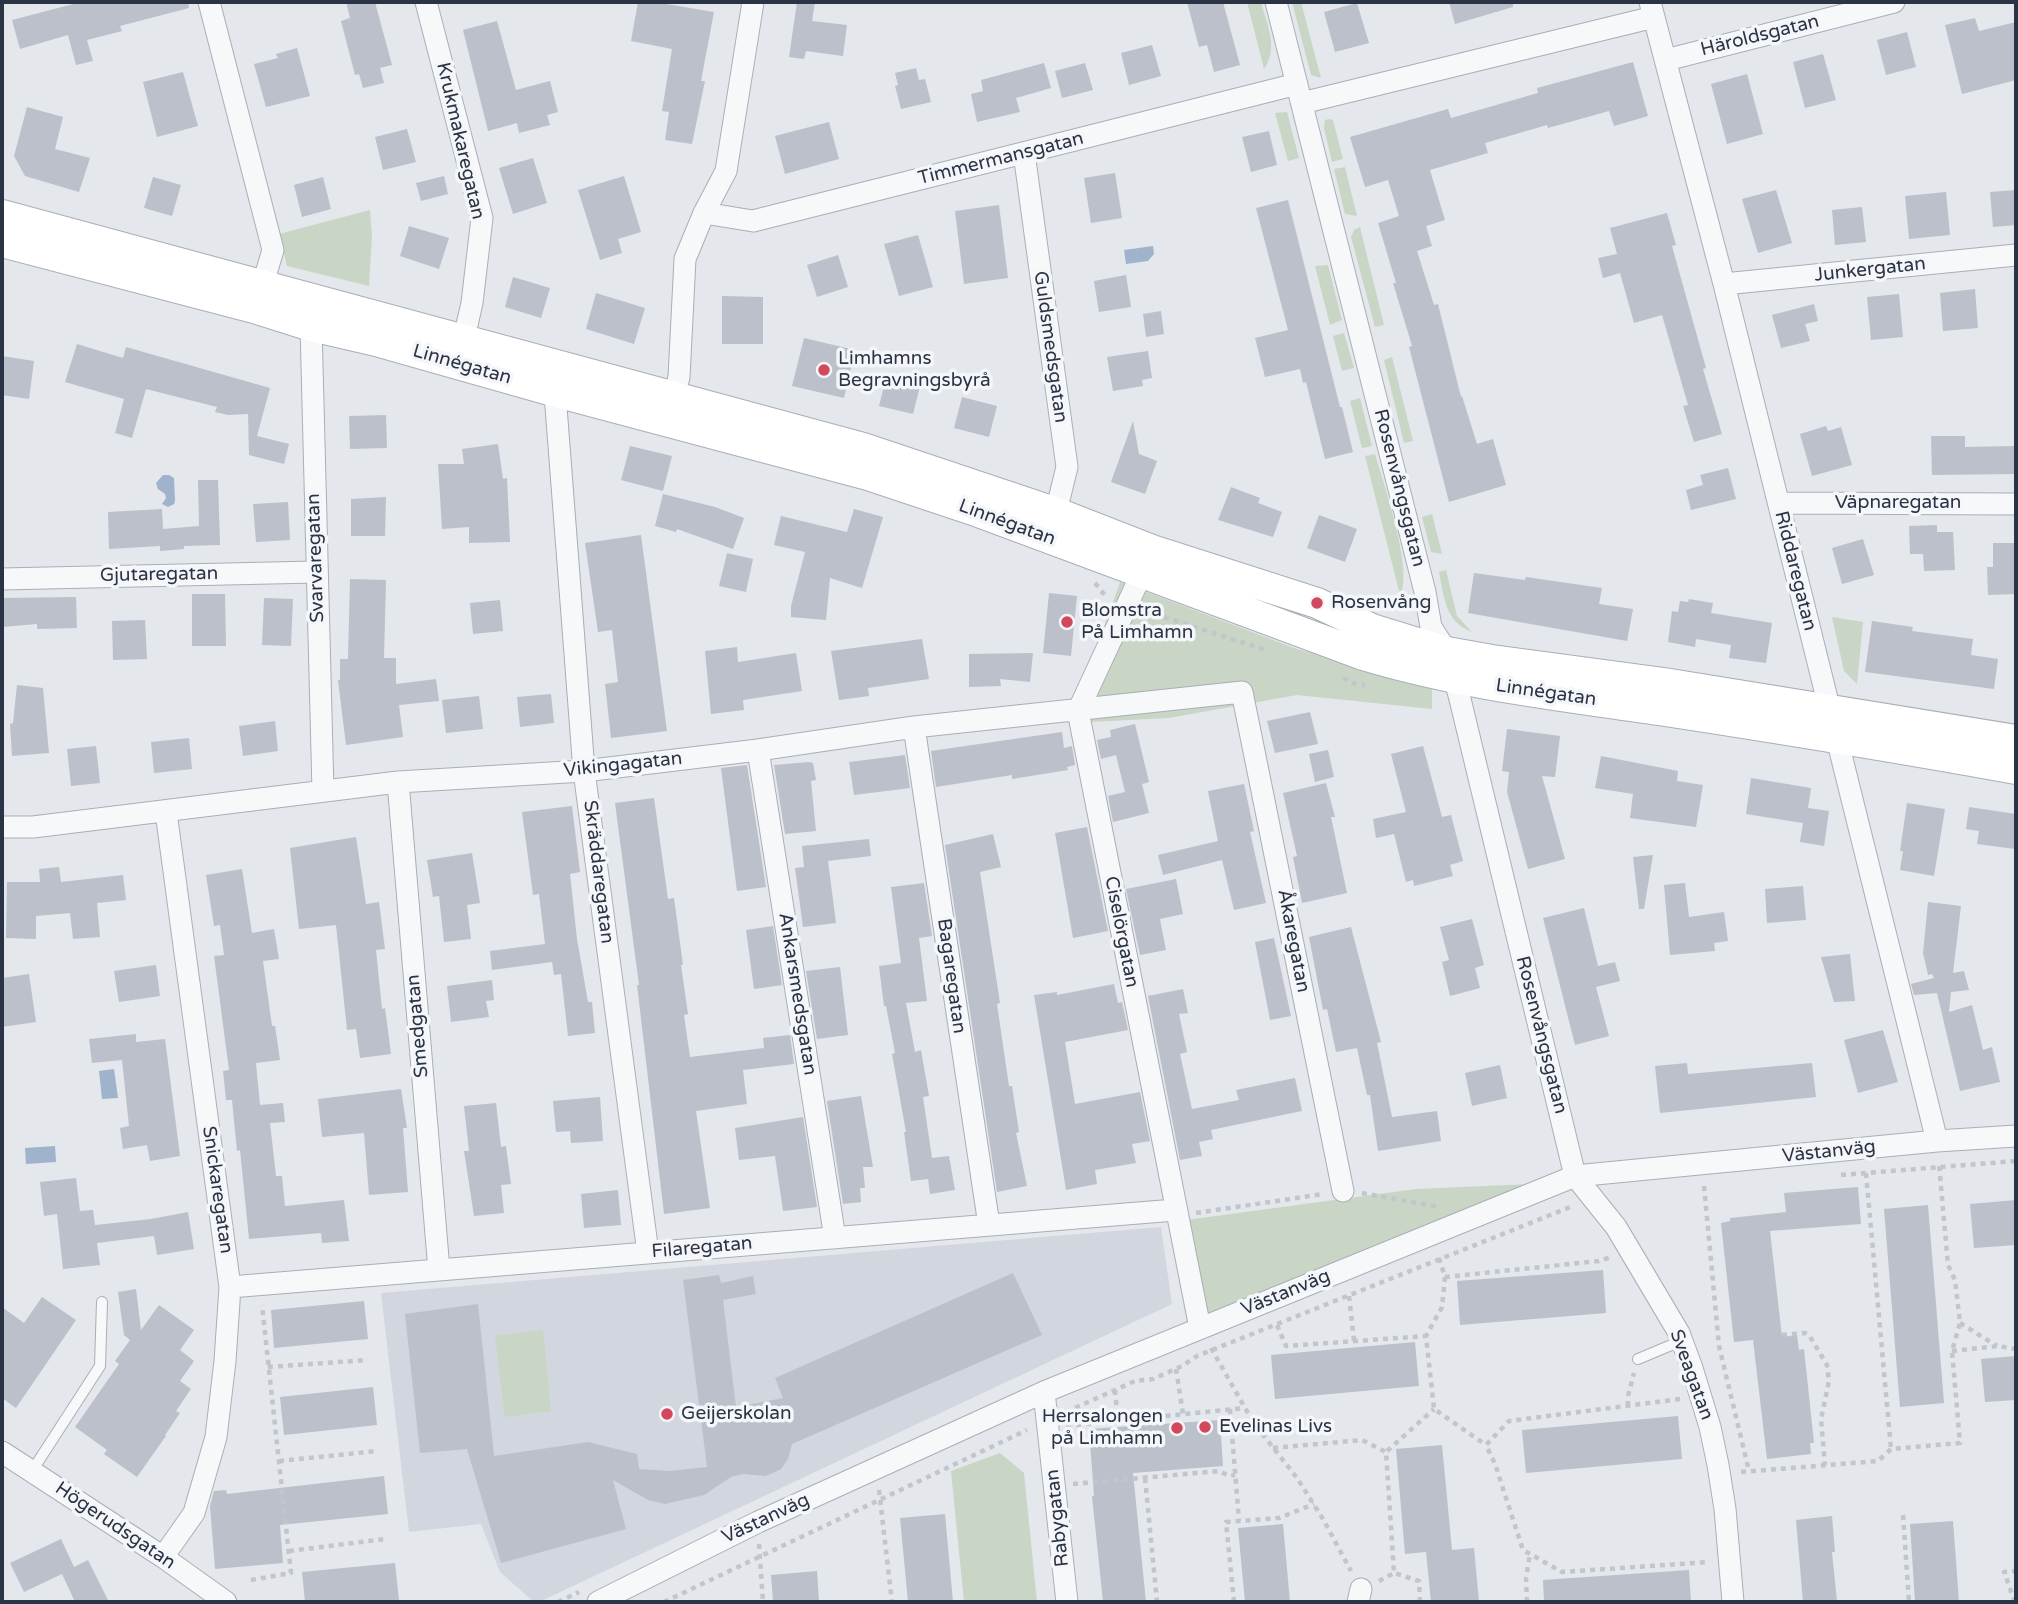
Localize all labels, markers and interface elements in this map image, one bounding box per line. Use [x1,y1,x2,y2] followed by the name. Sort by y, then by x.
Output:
[1698,10,1822,62] street label: Häroldsgatan
[431,60,489,222] street label: Krukmakaregatan
[916,127,1086,191] street label: Timmermansgatan
[1813,253,1927,287] street label: Junkergatan
[1028,270,1072,424] street label: Guldsmedsgatan
[410,340,514,390] street label: Linnégatan
[838,348,991,392] place label: Limhamns Begravningsbyrå
[816,362,832,378] marker: Limhamns Begravningsbyrå
[1368,407,1430,569] street label: Rosenvångsgatan
[1835,492,1961,514] street label: Väpnaregatan
[302,493,330,623] street label: Svarvaregatan
[955,495,1059,551] street label: Linnégatan
[1769,509,1821,633] street label: Riddaregatan
[100,563,218,587] street label: Gjutaregatan
[1331,592,1432,614] place label: Rosenvång
[1309,595,1325,611] marker: Rosenvång
[1081,600,1193,644] place label: Blomstra På Limhamn
[1059,614,1075,630] marker: Blomstra På Limhamn
[1494,675,1598,711] street label: Linnégatan
[563,747,683,783] street label: Vikingagatan
[578,799,618,945] street label: Skräddaregatan
[1099,874,1143,990] street label: Ciselörgatan
[1272,887,1314,995] street label: Åkaregatan
[773,911,821,1077] street label: Ankarsmedsgatan
[932,917,970,1035] street label: Bagaregatan
[1510,954,1572,1116] street label: Rosenvångsgatan
[402,973,434,1079] street label: Smedgatan
[197,1125,237,1255] street label: Snickaregatan
[1781,1136,1877,1168] street label: Västanväg
[651,1232,753,1264] street label: Filaregatan
[1238,1265,1334,1321] street label: Västanväg
[1664,1327,1718,1423] street label: Sveagatan
[681,1403,792,1425] place label: Geijerskolan
[659,1406,675,1422] marker: Geijerskolan
[1042,1406,1163,1450] place label: Herrsalongen på Limhamn
[1219,1416,1332,1438] place label: Evelinas Livs
[1197,1419,1213,1435] marker: Evelinas Livs
[1169,1420,1185,1436] marker: Herrsalongen på Limhamn
[1042,1468,1074,1568] street label: Rabygatan
[50,1477,180,1575] street label: Högerudsgatan
[719,1489,813,1549] street label: Västanväg

